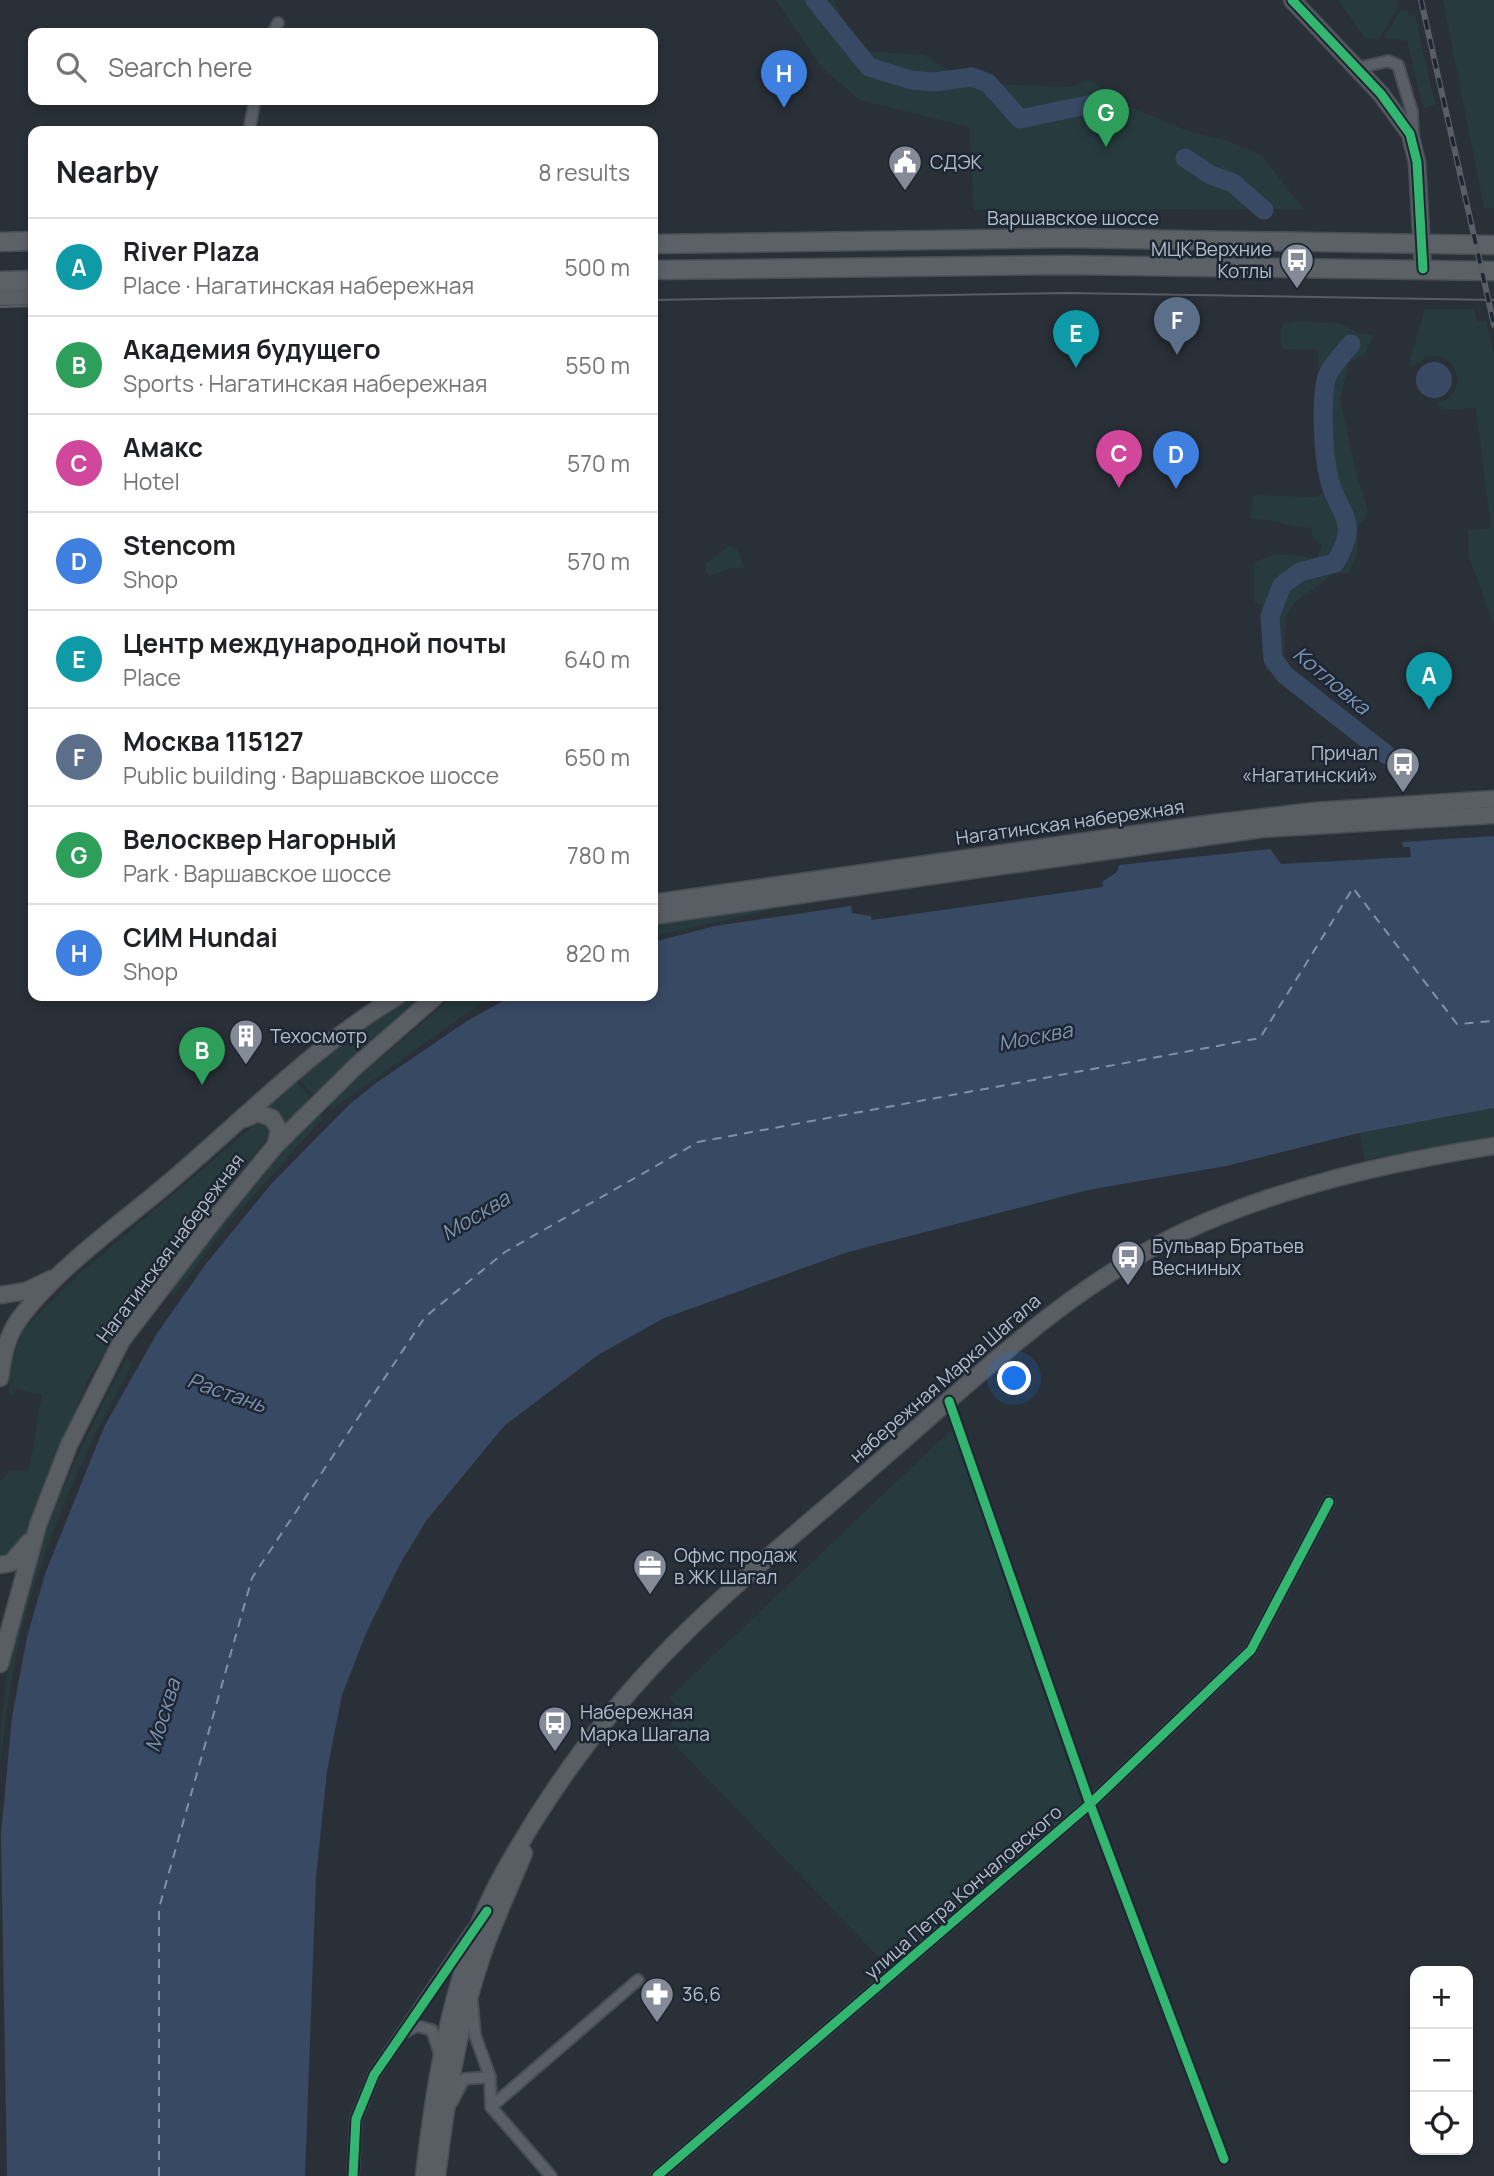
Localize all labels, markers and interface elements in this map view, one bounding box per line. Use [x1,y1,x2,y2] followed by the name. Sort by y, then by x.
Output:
[28,28,658,105] search box
[52,48,90,86] icon: search
[108,49,253,85] text: Search here
[761,50,807,108] pin: H
[1083,89,1129,147] pin: G
[886,143,924,192] public building icon: СДЭК
[930,149,983,175] place label: СДЭК
[56,151,159,192] text: Nearby
[538,156,630,188] text: 8 results
[987,205,1159,231] street label: Варшавское шоссе
[123,233,259,269] text: River Plaza
[1151,236,1272,284] place label: МЦК Верхние Котлы
[1278,241,1316,290] bus stop icon: МЦК Верхние Котлы
[71,251,87,283] text: A
[565,251,630,283] text: 500 m
[123,269,474,301] text: Place · Нагатинская набережная
[1154,297,1200,355] pin: F
[1053,310,1099,368] pin: E
[123,331,380,367] text: Академия будущего
[72,349,86,381] text: B
[565,349,630,381] text: 550 m
[123,367,487,399] text: Sports · Нагатинская набережная
[123,429,203,465] text: Амакс
[1096,430,1142,488] pin: C
[1153,431,1199,489] pin: D
[71,447,88,479] text: C
[567,447,630,479] text: 570 m
[123,465,180,497] text: Hotel
[123,527,236,563] text: Stencom
[71,545,87,577] text: D
[567,545,630,577] text: 570 m
[123,563,178,595] text: Shop
[123,625,507,661] text: Центр международной почты
[1288,640,1377,721] water label: Котловка
[72,643,86,675] text: E
[564,643,630,675] text: 640 m
[1406,652,1452,710] pin: A
[123,661,181,693] text: Place
[123,723,304,759] text: Москва 115127
[1242,740,1378,788] place label: Причал «Нагатинский»
[73,741,85,773] text: F
[564,741,630,773] text: 650 m
[1384,745,1422,794] bus stop icon: Причал «Нагатинский»
[123,759,499,791] text: Public building · Варшавское шоссе
[954,793,1186,851] street label: Нагатинская набережная
[123,821,396,857] text: Велосквер Нагорный
[71,839,87,871] text: G
[567,839,630,871] text: 780 m
[123,857,391,889] text: Park · Варшавское шоссе
[123,919,278,955] text: СИМ Hundai
[71,937,87,969] text: H
[565,937,630,969] text: 820 m
[123,955,178,987] text: Shop
[996,1015,1076,1057] water label: Москва
[227,1017,265,1066] building icon: Техосмотр
[270,1023,367,1049] place label: Техосмотр
[179,1027,225,1085] pin: B
[90,1148,250,1348] street label: Нагатинская набережная
[436,1183,516,1246] water label: Москва
[1152,1233,1304,1281] place label: Бульвар Братьев Весниных
[1109,1238,1147,1287] bus stop icon: Бульвар Братьев Весниных
[844,1288,1046,1468] street label: набережная Марка Шагала
[997,1361,1031,1395] your location
[184,1366,271,1419] water label: Растань
[674,1542,798,1590] place label: Офмс продаж в ЖК Шагал
[631,1547,669,1596] office icon: Офмс продаж в ЖК Шагал
[138,1674,187,1755] water label: Москва
[580,1699,710,1747] place label: Набережная Марка Шагала
[536,1704,574,1753] bus stop icon: Набережная Марка Шагала
[859,1799,1067,1985] street label: улица Петра Кончаловского
[1410,1966,1473,2155] map controls
[1410,1966,1473,2029] button: +
[638,1975,676,2024] pharmacy icon: 36,6
[682,1981,721,2007] place label: 36,6
[1410,2029,1473,2092] button: −
[1410,2092,1473,2155] button: locate

